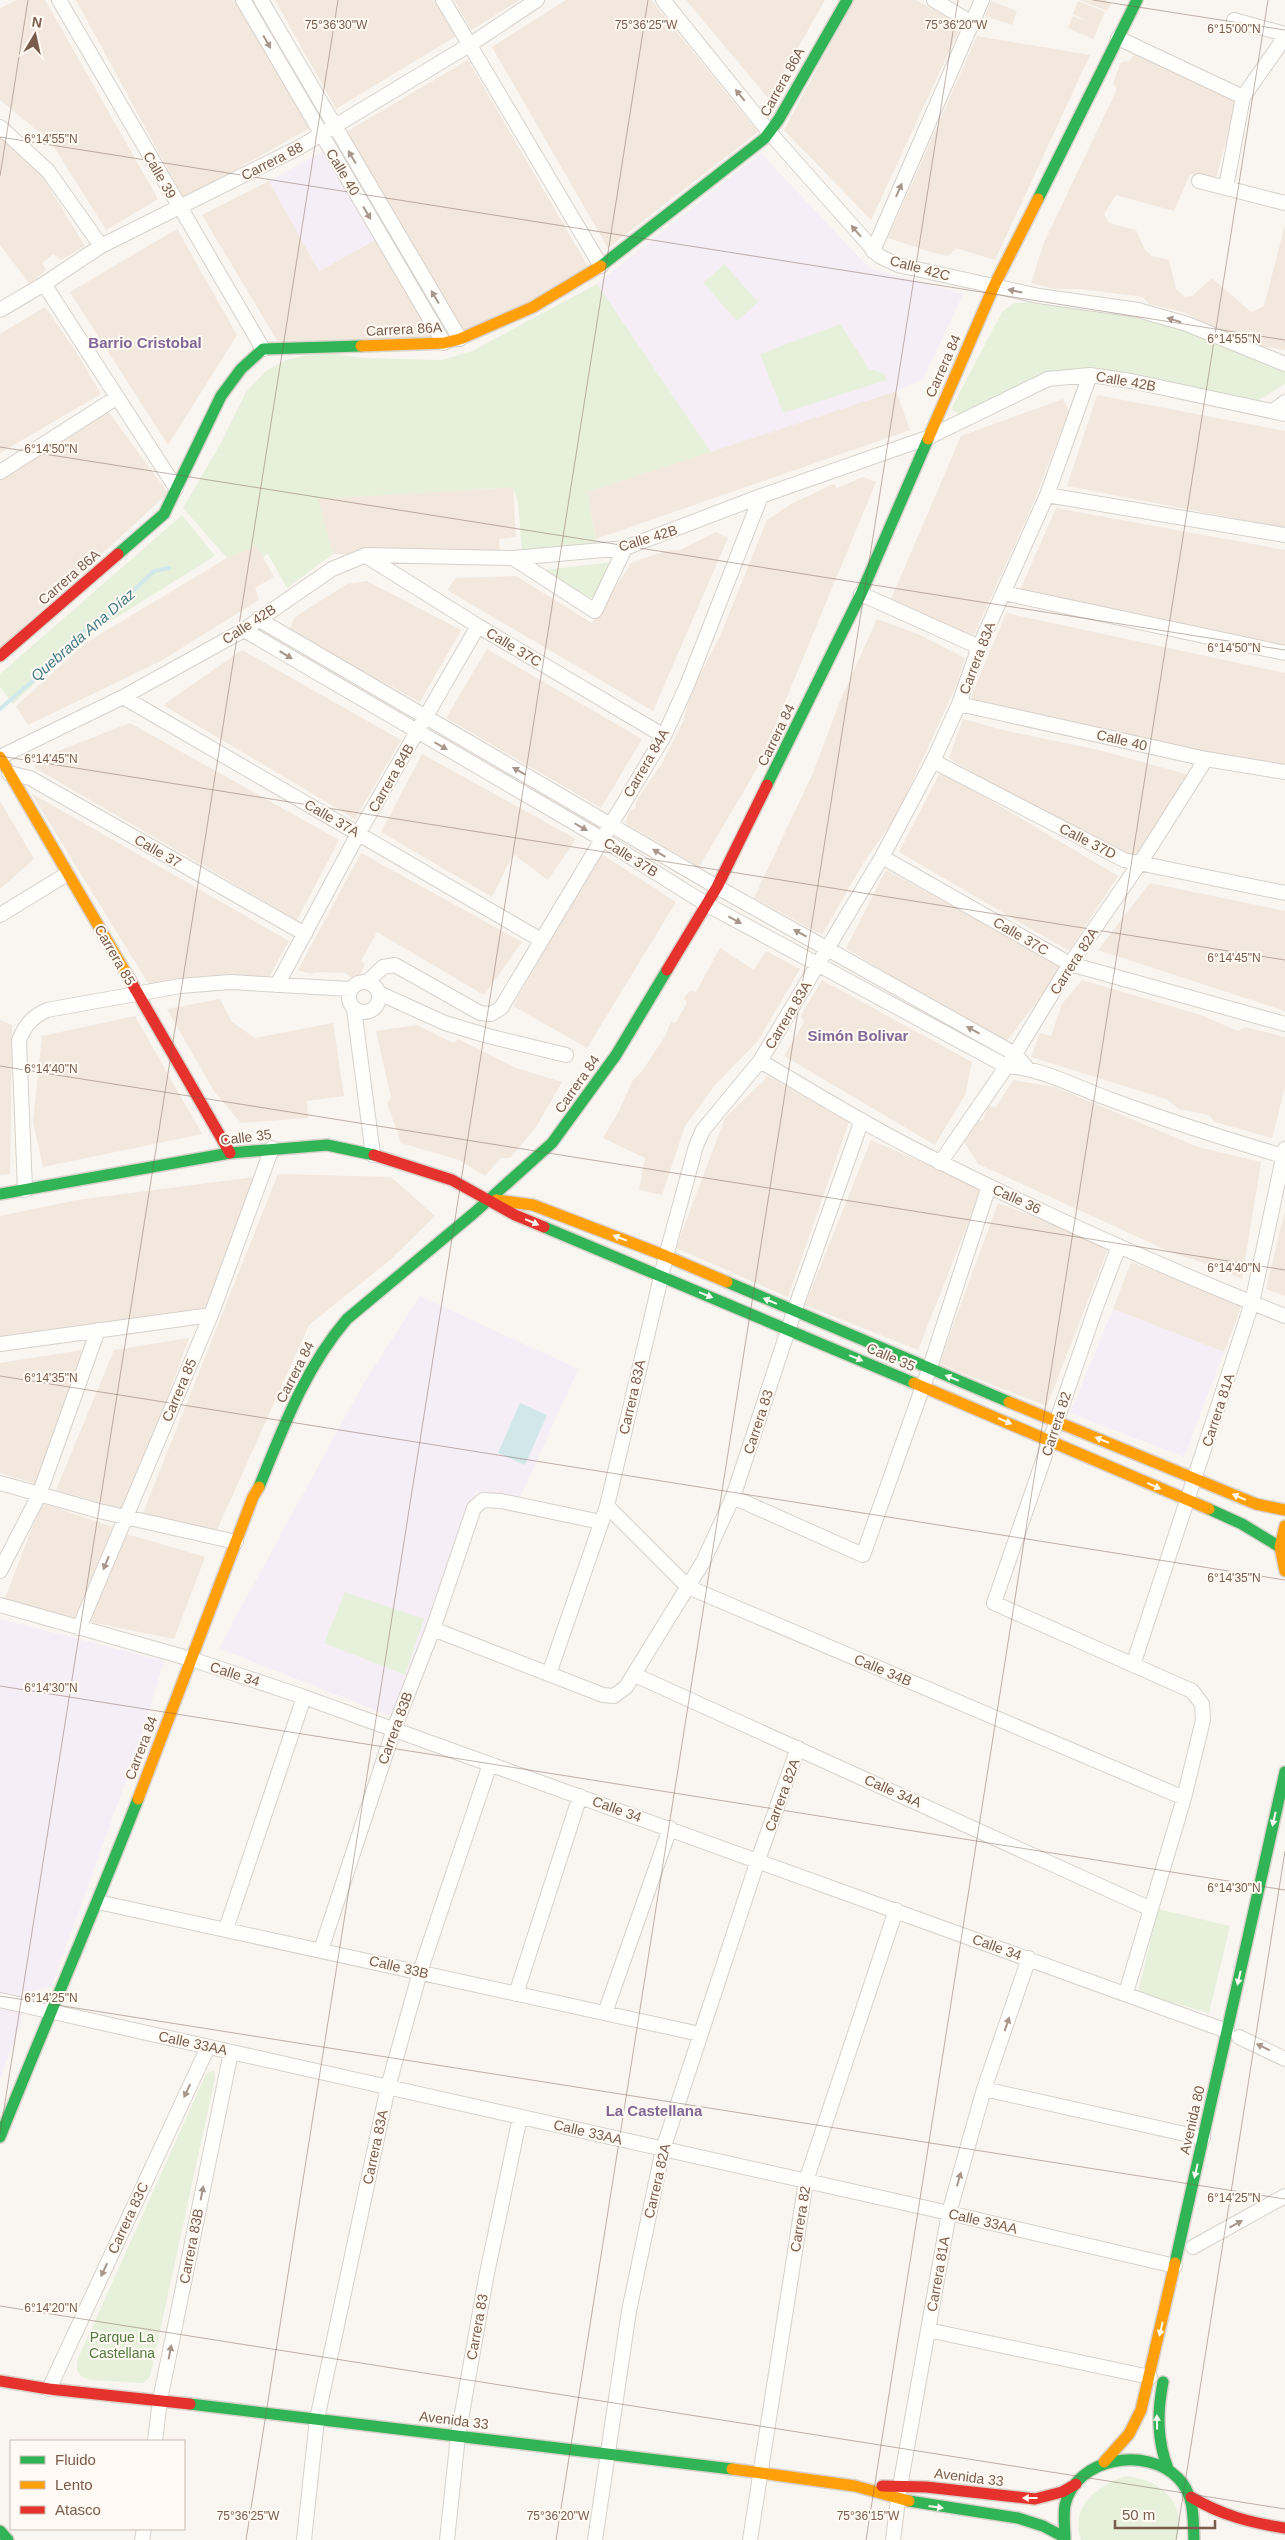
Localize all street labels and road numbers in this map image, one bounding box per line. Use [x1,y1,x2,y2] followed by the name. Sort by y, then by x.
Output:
[757,44,808,119] street label: Carrera 86A
[239,139,306,183] street label: Carrera 88
[323,146,363,198] street label: Calle 40
[140,149,180,201] street label: Calle 39
[888,252,952,284] street label: Calle 42C
[366,319,443,339] street label: Carrera 86A
[922,332,964,400] street label: Carrera 84
[1095,368,1157,394] street label: Calle 42B
[617,521,679,555] street label: Calle 42B
[35,546,104,608] street label: Carrera 86A
[219,601,279,647] street label: Calle 42B
[956,619,998,696] street label: Carrera 83A
[484,624,544,670] street label: Calle 37C
[754,701,798,769] street label: Carrera 84
[620,725,672,800] street label: Carrera 84A
[1095,726,1149,754] street label: Calle 40
[365,741,417,815] street label: Carrera 84B
[302,796,363,840] street label: Calle 37A
[1057,820,1119,862] street label: Calle 37D
[132,831,184,871] street label: Calle 37
[601,834,661,880] street label: Calle 37B
[990,914,1052,958] street label: Calle 37C
[91,922,139,988] street label: Carrera 85
[1047,924,1102,997] street label: Carrera 82A
[762,978,815,1052] street label: Carrera 83A
[551,1052,603,1116] street label: Carrera 84
[220,1126,273,1148] street label: Calle 35
[990,1181,1044,1217] street label: Calle 36
[273,1338,317,1405] street label: Carrera 84
[864,1340,918,1374] street label: Calle 35
[159,1356,200,1424] street label: Carrera 85
[616,1357,649,1436] street label: Carrera 83A
[1199,1371,1238,1449] street label: Carrera 81A
[740,1388,776,1456] street label: Carrera 83
[1038,1390,1074,1458] street label: Carrera 82
[852,1651,914,1689] street label: Calle 34B
[208,1658,262,1690] street label: Calle 34
[374,1689,416,1767] street label: Carrera 83B
[122,1714,161,1782] street label: Carrera 84
[761,1756,803,1834] street label: Carrera 82A
[862,1771,925,1811] street label: Calle 34A
[590,1793,644,1825] street label: Calle 34
[970,1931,1024,1963] street label: Calle 34
[368,1952,430,1982] street label: Calle 33B
[157,2028,230,2058] street label: Calle 33AA
[1176,2084,1208,2156] street label: Avenida 80
[359,2107,391,2186] street label: Carrera 83A
[552,2116,625,2148] street label: Calle 33AA
[641,2141,674,2220] street label: Carrera 82A
[104,2180,152,2256] street label: Carrera 83C
[787,2184,813,2253] street label: Carrera 82
[947,2205,1020,2237] street label: Calle 33AA
[176,2207,206,2285] street label: Carrera 83B
[923,2234,953,2313] street label: Carrera 81A
[463,2292,491,2361] street label: Carrera 83
[418,2408,490,2432] street label: Avenida 33
[933,2465,1005,2489] street label: Avenida 33

